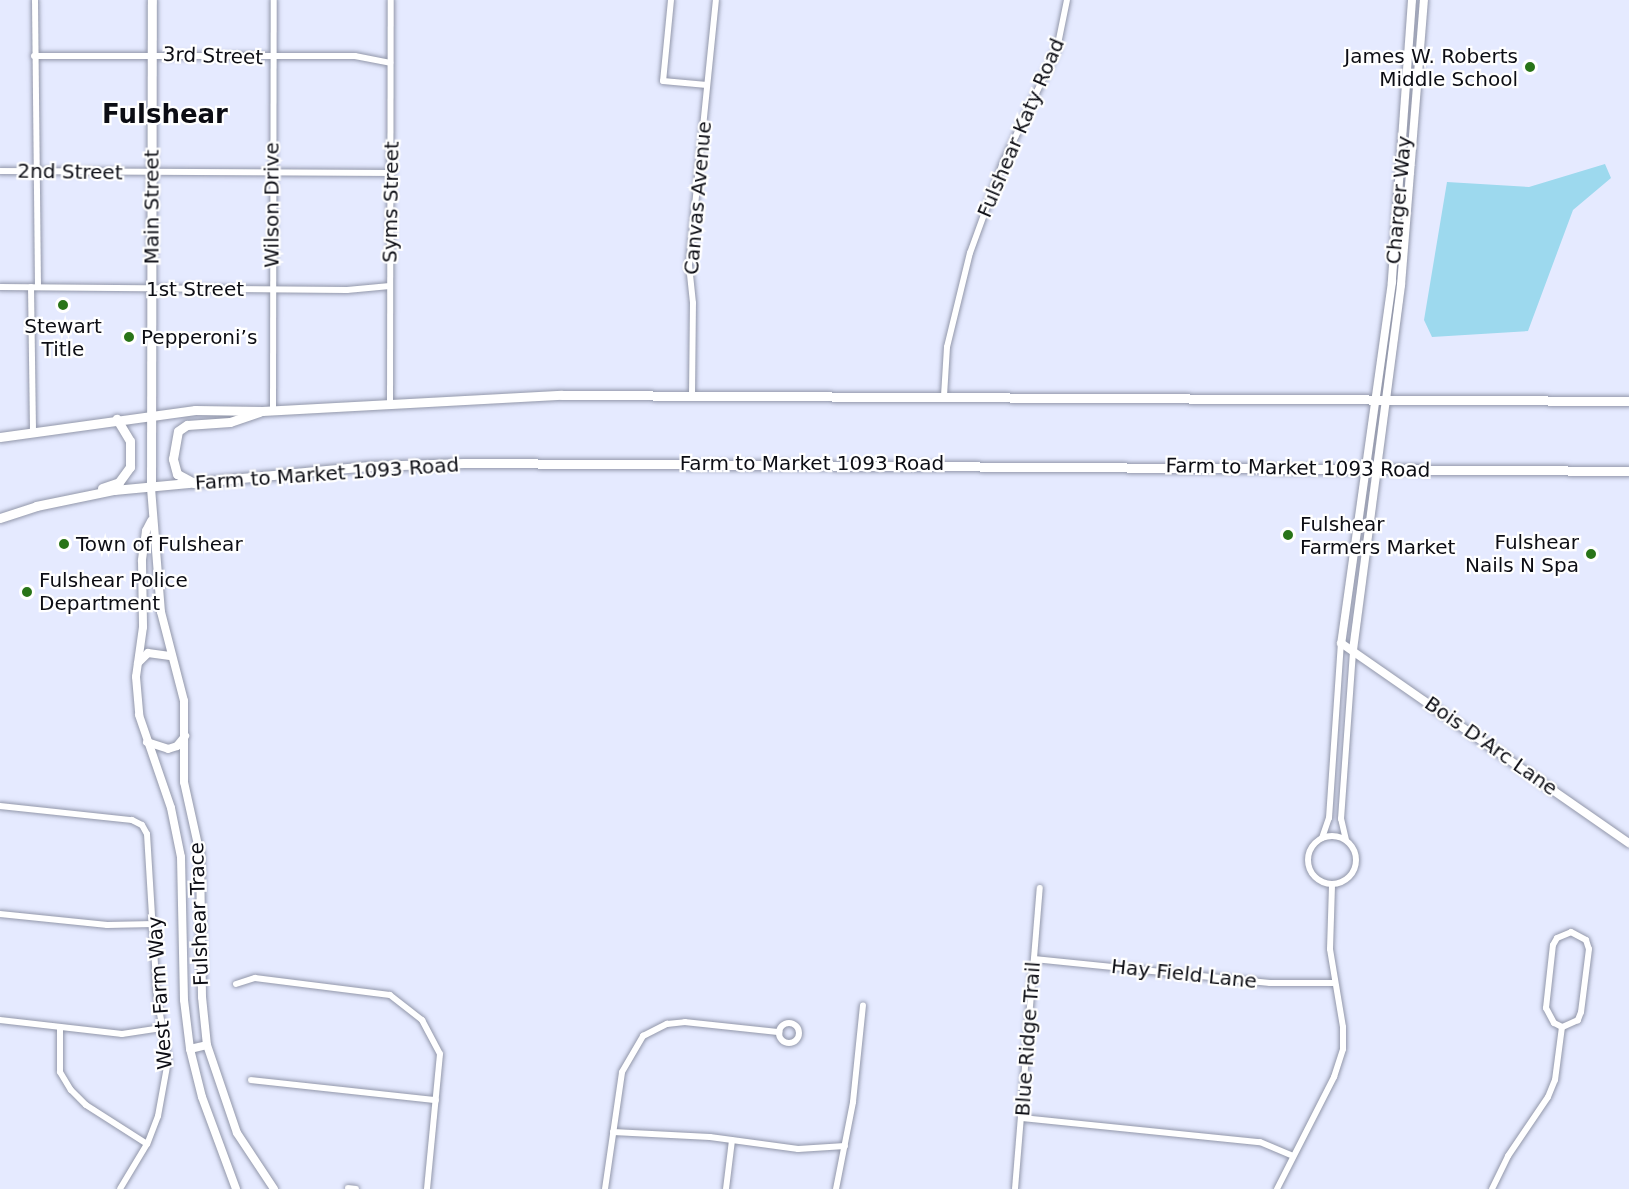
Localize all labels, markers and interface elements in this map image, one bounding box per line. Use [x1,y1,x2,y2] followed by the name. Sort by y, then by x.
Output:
[972,35,1070,221] street label: Fulshear Katy Road
[162,42,264,70] street label: 3rd Street
[1344,44,1518,91] place label: James W. Roberts Middle School
[1523,60,1537,74] marker: James W. Roberts Middle School
[102,99,228,131] district label: Fulshear
[679,120,717,276] street label: Canvas Avenue
[1381,135,1417,265] street label: Charger Way
[378,141,404,263] street label: Syms Street
[260,142,284,268] street label: Wilson Drive
[140,150,164,264] street label: Main Street
[17,159,123,185] street label: 2nd Street
[146,277,244,301] street label: 1st Street
[56,298,70,312] marker: Stewart Title
[24,314,102,361] place label: Stewart Title
[141,325,257,349] place label: Pepperoni’s
[122,330,136,344] marker: Pepperoni’s
[680,451,944,475] street label: Farm to Market 1093 Road
[194,453,460,495] street label: Farm to Market 1093 Road
[1166,454,1430,482] street label: Farm to Market 1093 Road
[1300,512,1455,559] place label: Fulshear Farmers Market
[1281,528,1295,542] marker: Fulshear Farmers Market
[1465,530,1579,577] place label: Fulshear Nails N Spa
[76,532,243,556] place label: Town of Fulshear
[57,537,71,551] marker: Town of Fulshear
[1584,547,1598,561] marker: Fulshear Nails N Spa
[39,568,188,615] place label: Fulshear Police Department
[20,585,34,599] marker: Fulshear Police Department
[1420,691,1562,801] street label: Bois D'Arc Lane
[184,842,214,986] street label: Fulshear Trace
[143,915,177,1071] street label: West Farm Way
[1110,954,1258,994] street label: Hay Field Lane
[1011,961,1045,1117] street label: Blue Ridge Trail

